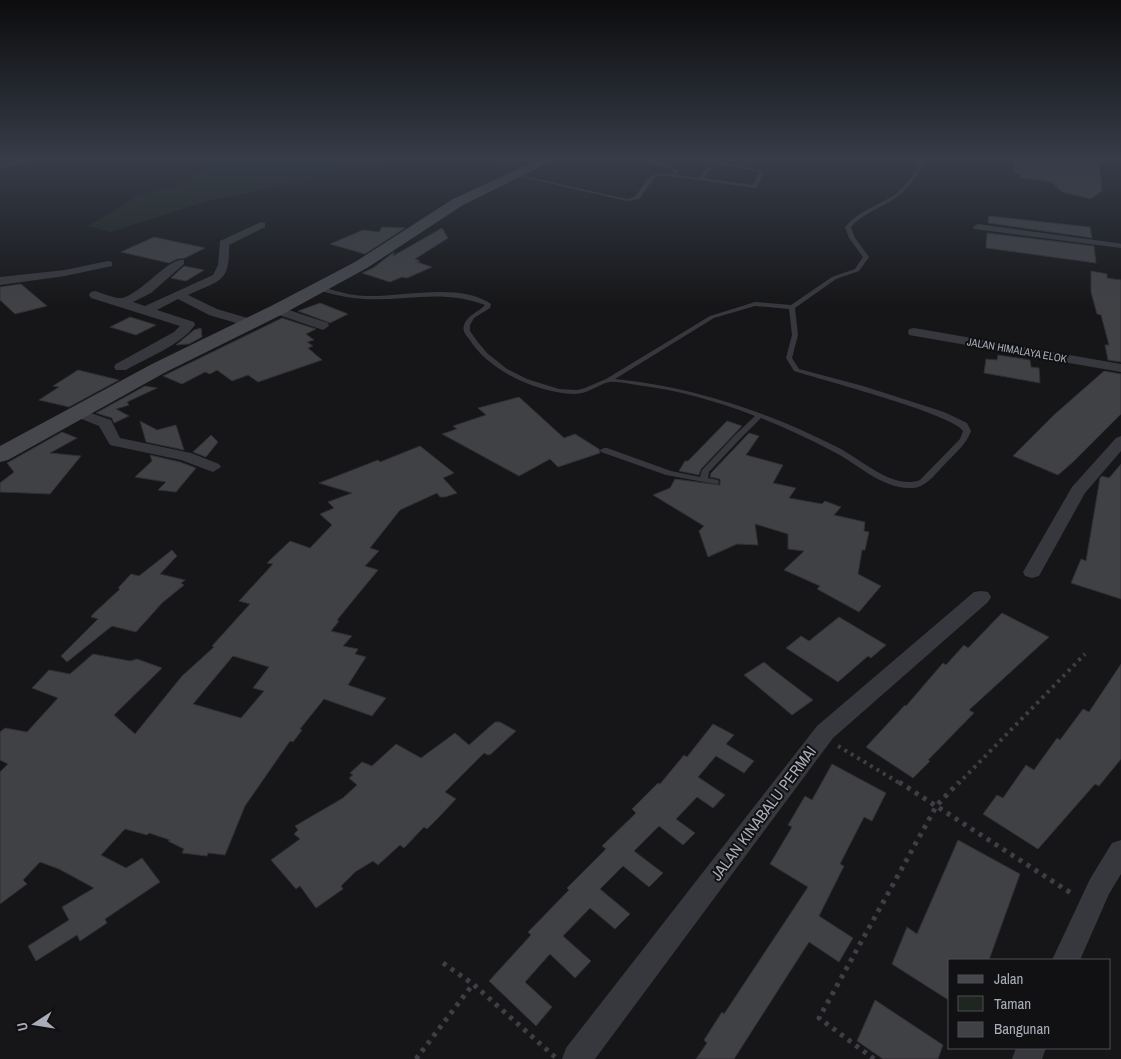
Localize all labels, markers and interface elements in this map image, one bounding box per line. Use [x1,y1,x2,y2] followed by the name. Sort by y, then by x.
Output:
[966,334,1068,366] street label: JALAN HIMALAYA ELOK
[705,741,821,885] street label: JALAN KINABALU PERMAI
[948,959,1111,1049] legend
[994,968,1023,989] text: Jalan
[994,993,1031,1014] text: Taman
[10,999,60,1049] north arrow
[994,1018,1050,1039] text: Bangunan
[13,1021,32,1033] text: U

